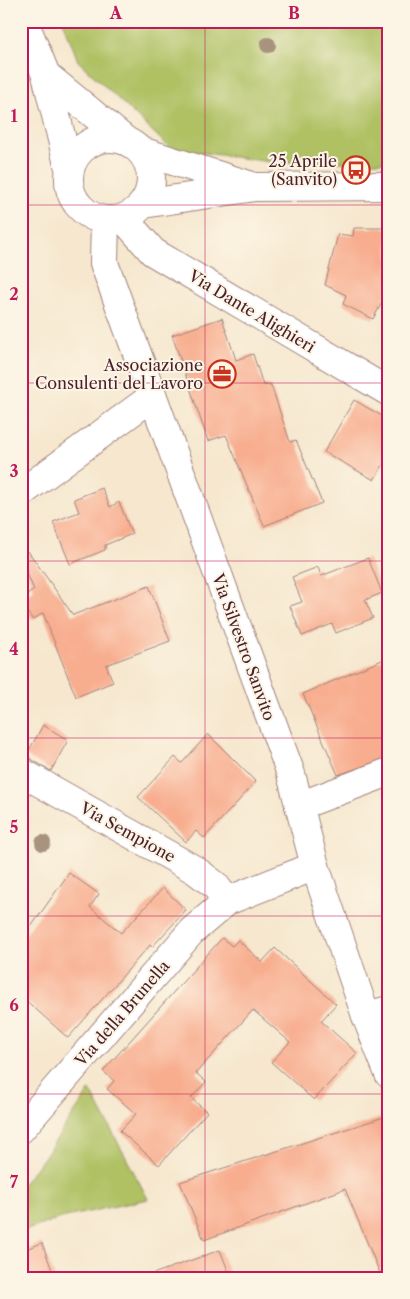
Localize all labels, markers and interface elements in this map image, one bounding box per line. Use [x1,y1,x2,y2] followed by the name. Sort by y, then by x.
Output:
[109,3,123,23] text: A
[288,3,300,23] text: B
[10,106,18,126] text: 1
[268,151,337,189] place label: 25 Aprile (Sanvito)
[341,155,371,185] bus stop icon: 25 Aprile (Sanvito)
[184,265,319,357] street label: Via Dante Alighieri
[9,284,19,304] text: 2
[35,355,203,393] place label: Associazione Consulenti del Lavoro
[207,359,237,389] office icon: Associazione Consulenti del Lavoro
[9,461,19,481] text: 3
[208,570,280,723] street label: Via Silvestro Sanvito
[9,639,19,659] text: 4
[76,797,179,866] street label: Via Sempione
[10,817,19,837] text: 5
[70,955,174,1071] street label: Via della Brunella
[9,995,19,1015] text: 6
[10,1172,19,1192] text: 7

